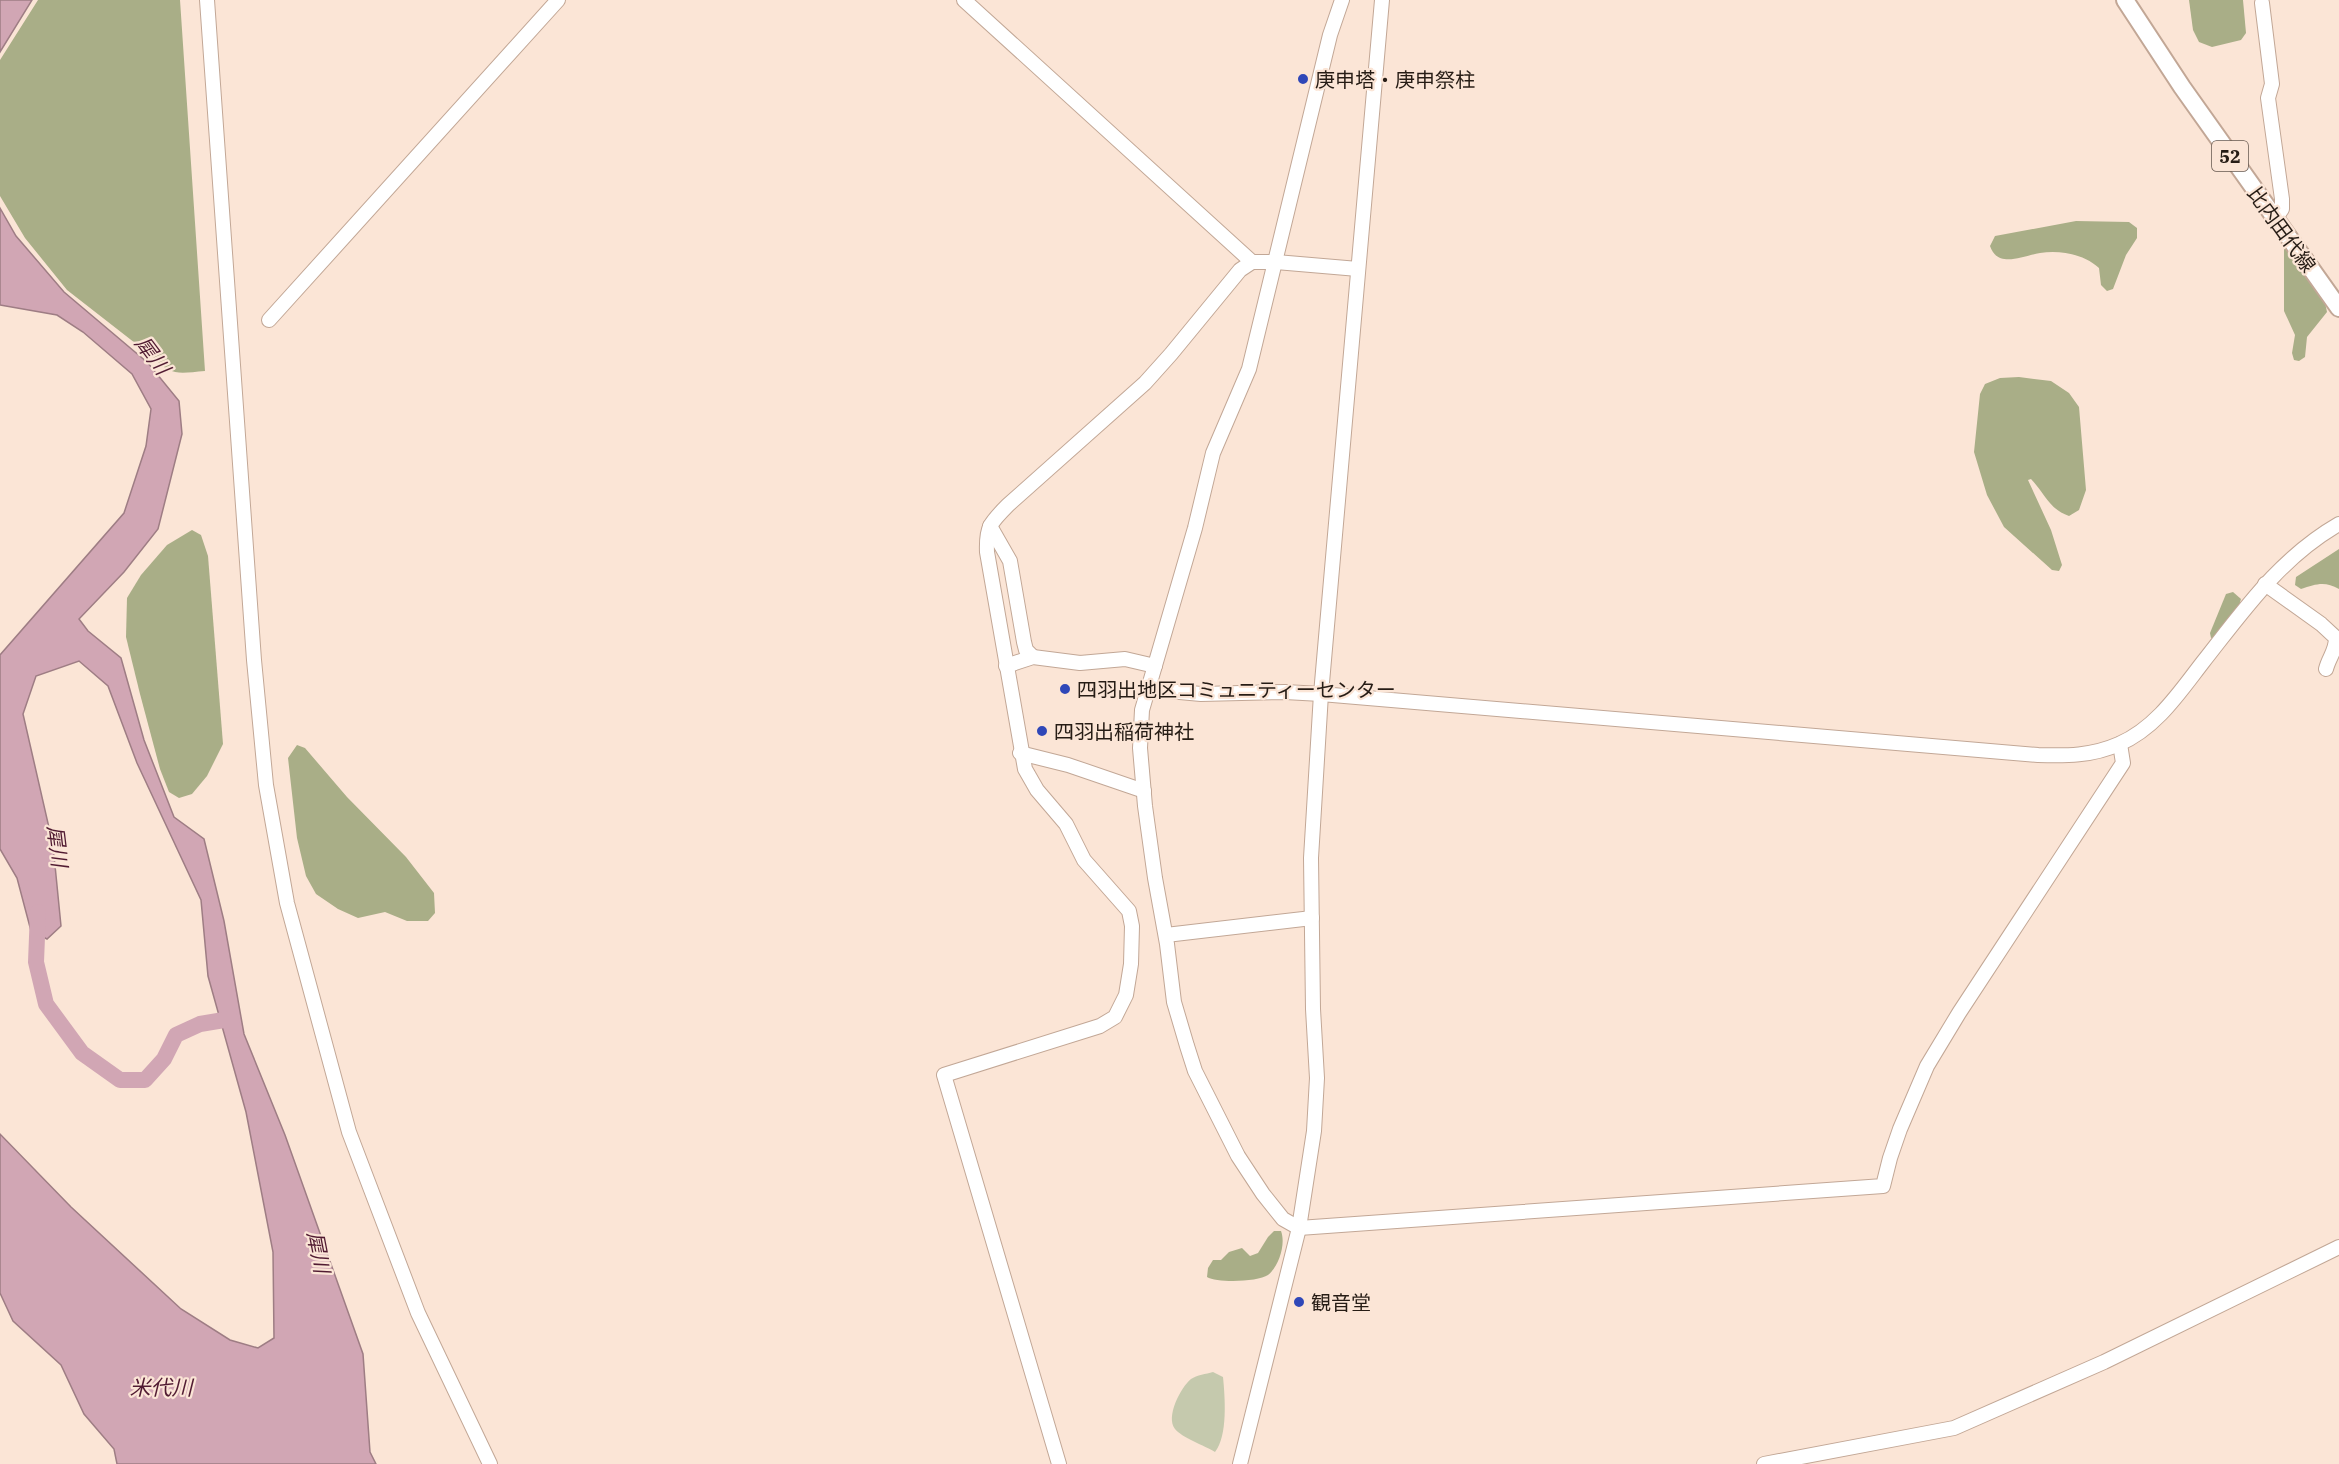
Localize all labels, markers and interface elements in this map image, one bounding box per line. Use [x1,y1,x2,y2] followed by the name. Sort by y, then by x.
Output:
[1315,66,1475,93] place label: 庚申塔・庚申祭柱
[1296,72,1310,86] marker: 庚申塔・庚申祭柱
[2212,141,2248,171] road number: 52
[2242,181,2322,277] street label: 比内田代線
[129,330,178,382] water label: 犀川
[1077,676,1396,703] place label: 四羽出地区コミュニティーセンター
[1058,682,1072,696] marker: 四羽出地区コミュニティーセンター
[1054,718,1194,745] place label: 四羽出稲荷神社
[1035,724,1049,738] marker: 四羽出稲荷神社
[42,823,75,871] water label: 犀川
[301,1229,337,1277] water label: 犀川
[1311,1289,1371,1316] place label: 観音堂
[1292,1295,1306,1309] marker: 観音堂
[130,1373,194,1401] water label: 米代川

